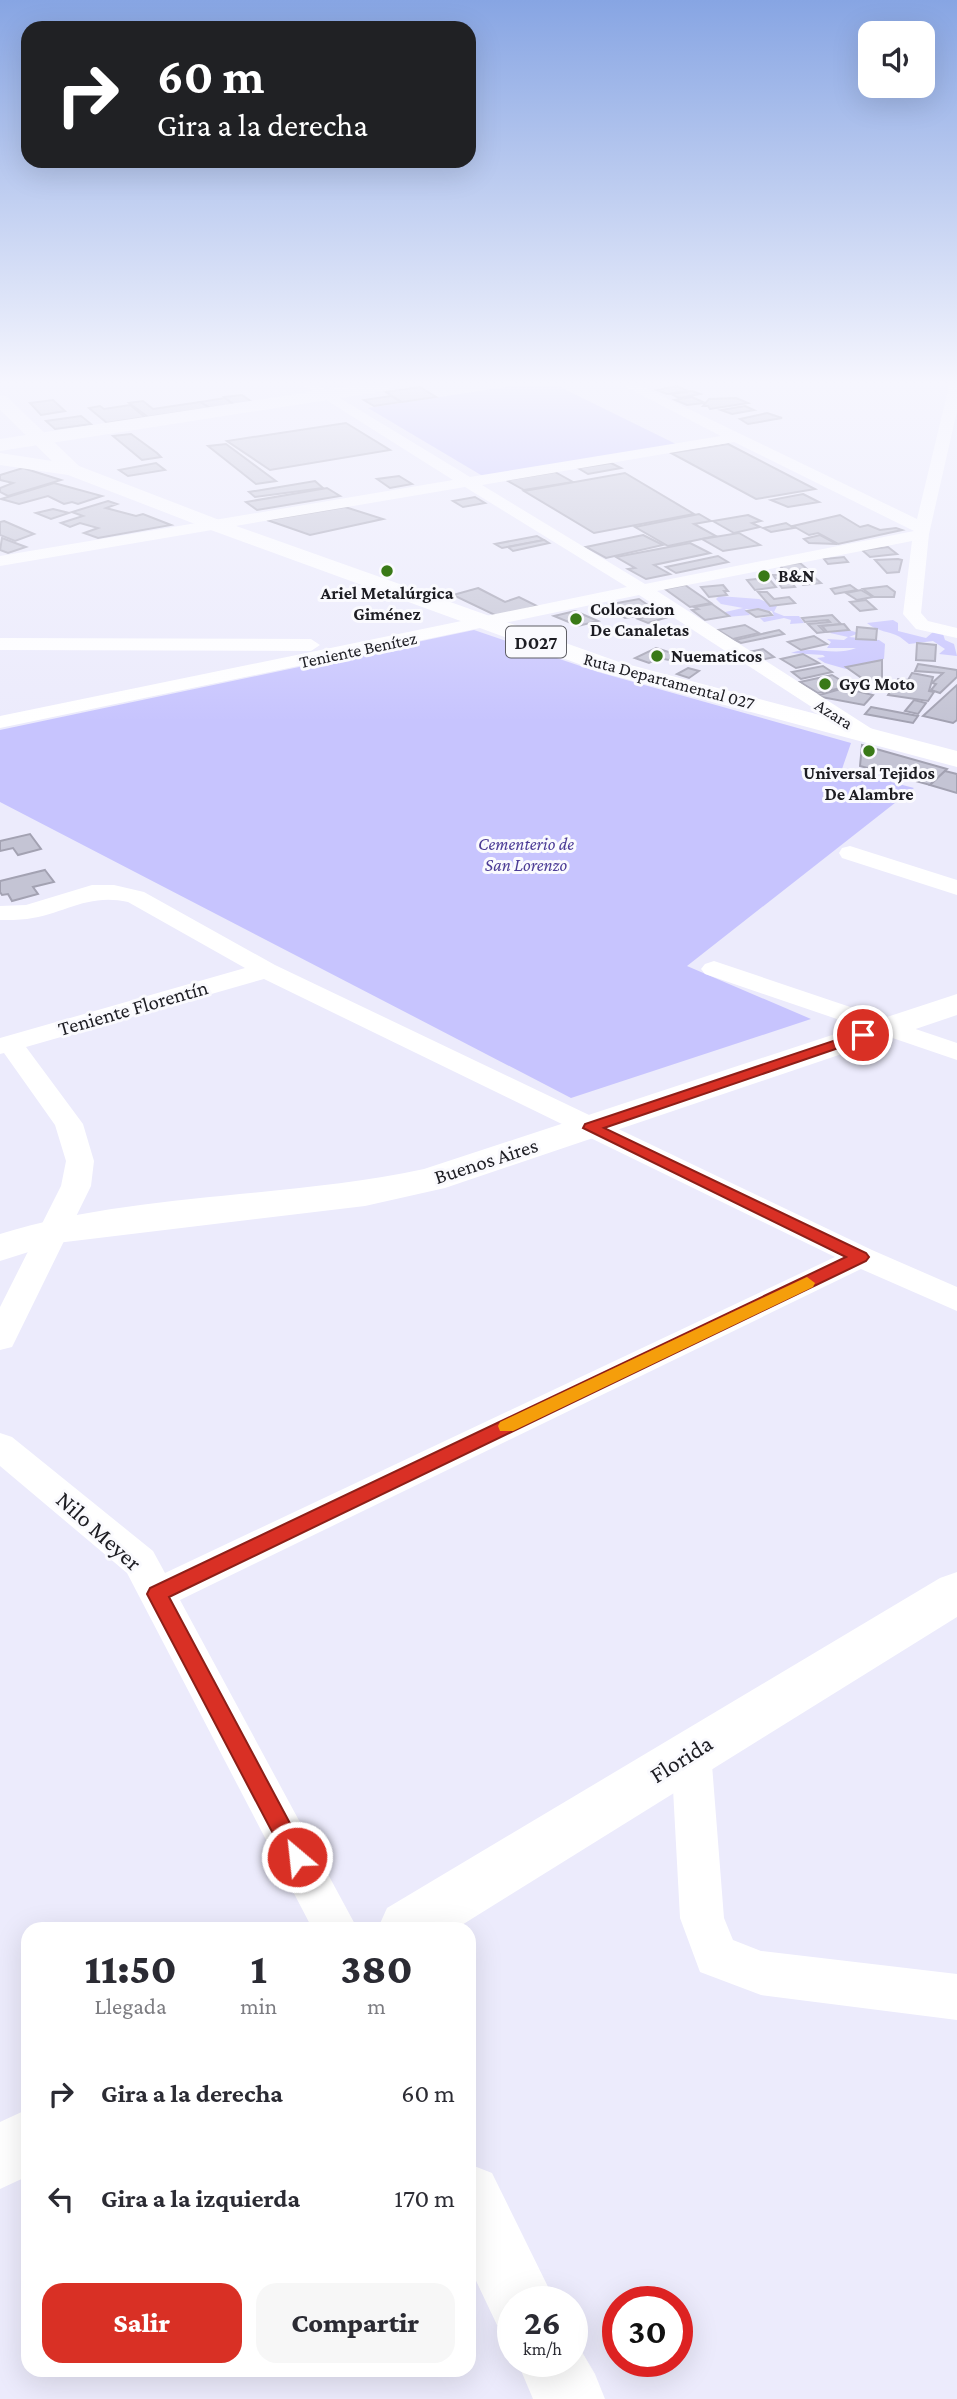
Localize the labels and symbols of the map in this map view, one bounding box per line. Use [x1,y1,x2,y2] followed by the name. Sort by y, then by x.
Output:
[379,563,395,579] marker: Ariel Metalúrgica Giménez
[778,566,814,586] place label: B&N
[756,568,772,584] marker: B&N
[320,583,454,624] place label: Ariel Metalúrgica Giménez
[590,599,689,640] place label: Colocacion De Canaletas
[568,611,584,627] marker: Colocacion De Canaletas
[506,626,566,657] road number: D027
[297,628,419,672] street label: Teniente Benítez
[671,646,762,666] place label: Nuematicos
[649,648,665,664] marker: Nuematicos
[581,649,757,713] street label: Ruta Departamental 027
[839,674,915,694] place label: GyG Moto
[817,676,833,692] marker: GyG Moto
[811,695,857,733] street label: Azara
[861,743,877,759] marker: Universal Tejidos De Alambre
[803,763,935,804] place label: Universal Tejidos De Alambre
[478,834,574,875] park label: Cementerio de San Lorenzo
[55,975,211,1041] street label: Teniente Florentín
[833,1005,893,1065] pin
[431,1133,541,1189] street label: Buenos Aires
[51,1485,148,1576] street label: Nilo Meyer
[644,1729,717,1788] street label: Florida
[260,1820,334,1894] position arrow
[602,2286,693,2377] speed limit sign: 30

